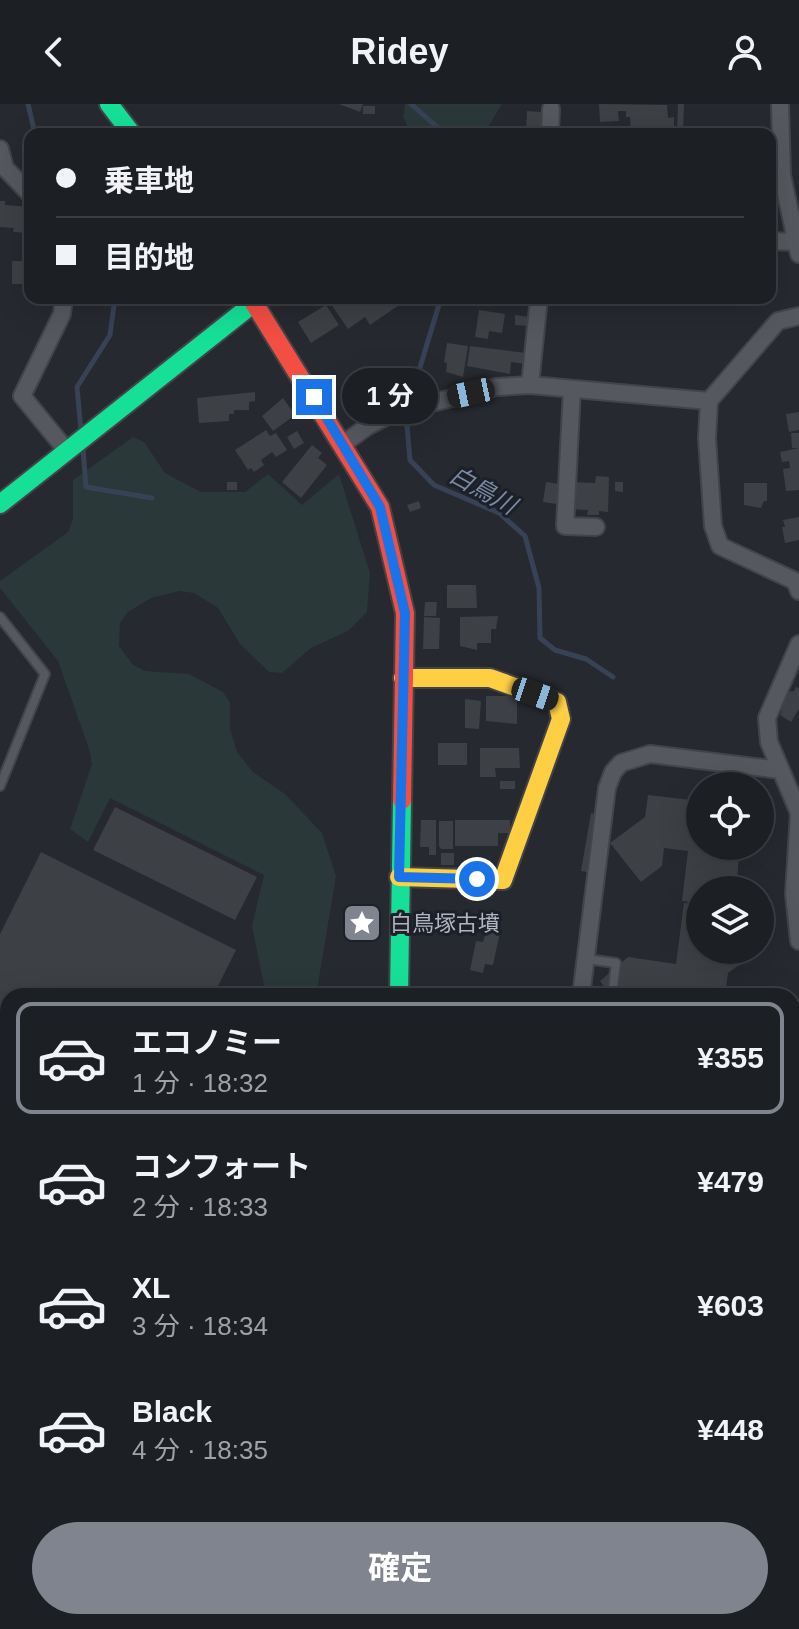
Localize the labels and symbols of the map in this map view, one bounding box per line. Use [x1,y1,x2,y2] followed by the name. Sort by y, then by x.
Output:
[342,369,438,425] callout: 1 分
[445,376,497,410] car
[296,379,332,415] route end
[445,461,524,521] water label: 白鳥川
[508,675,562,713] car
[459,861,495,897] route start
[341,902,383,944] place icon: 白鳥塚古墳
[390,911,500,936] place label: 白鳥塚古墳

